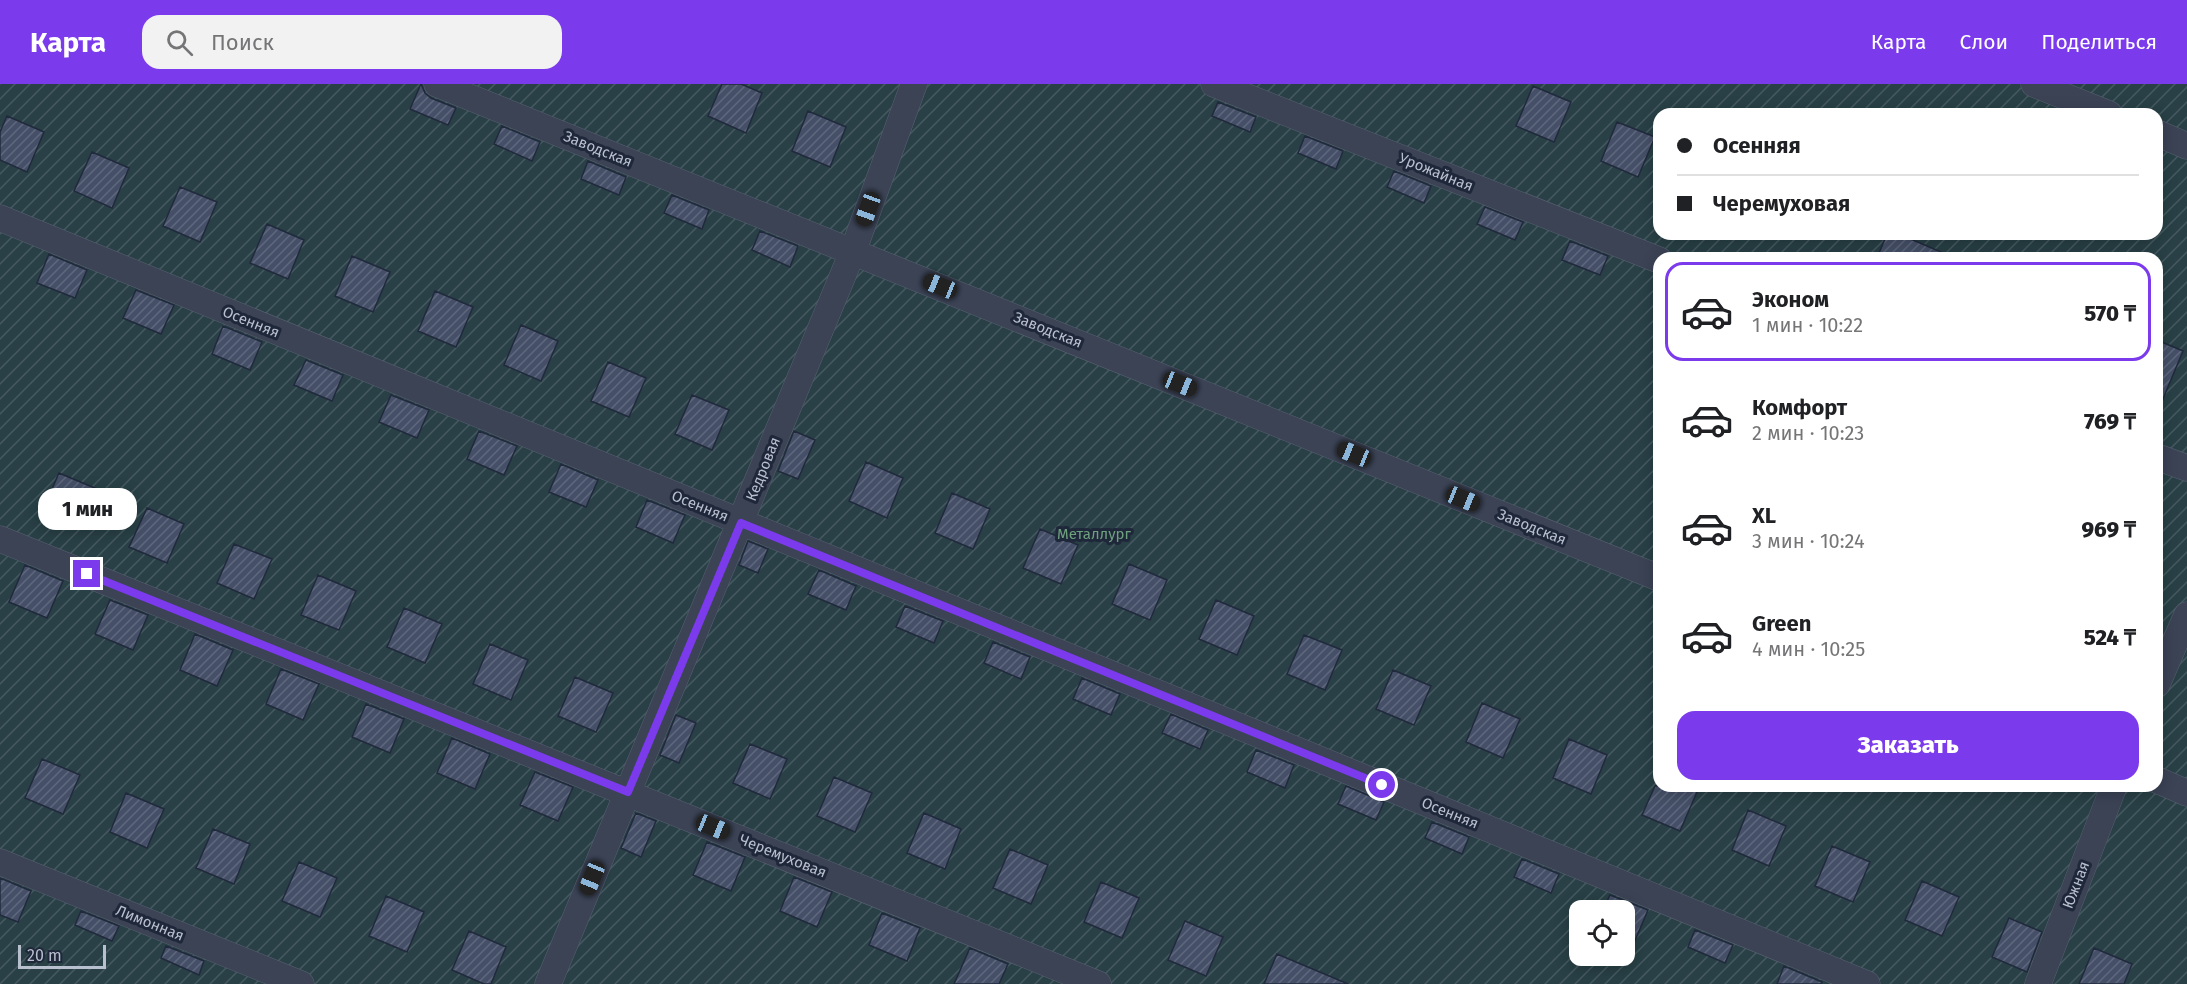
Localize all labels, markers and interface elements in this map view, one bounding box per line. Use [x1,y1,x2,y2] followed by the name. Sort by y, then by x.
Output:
[142,15,562,69] search box
[30,26,106,59] text: Карта
[163,26,196,59] icon: search
[211,29,274,56] text: Поиск
[1871,29,1927,55] text: Карта
[1960,29,2008,55] text: Слои
[2041,29,2157,55] text: Поделиться
[561,127,635,171] street label: Заводская
[1713,132,1801,159] text: Осенняя
[1396,149,1476,195] street label: Урожайная
[853,189,883,229] car
[1713,190,1850,217] text: Черемуховая
[920,271,960,301] car
[1680,285,1734,339] icon: car
[1752,286,1829,313] text: Эконом
[2084,300,2136,327] text: 570 ₸
[220,302,282,342] street label: Осенняя
[1011,308,1085,352] street label: Заводская
[1752,313,1863,337] text: 1 мин · 10:22
[1160,369,1200,399] car
[1680,393,1734,447] icon: car
[1752,394,1847,421] text: Комфорт
[2084,408,2136,435] text: 769 ₸
[1752,421,1864,445] text: 2 мин · 10:23
[742,434,784,504] street label: Кедровая
[1334,439,1374,469] car
[1443,484,1483,514] car
[669,486,731,526] street label: Осенняя
[38,487,136,529] callout: 1 мин
[62,497,113,521] text: 1 мин
[1680,501,1734,555] icon: car
[1752,502,1776,529] text: XL
[1495,505,1569,549] street label: Заводская
[2082,516,2136,543] text: 969 ₸
[1057,525,1131,543] park label: Металлург
[1752,529,1865,553] text: 3 мин · 10:24
[73,560,100,587] route end
[1680,609,1734,663] icon: car
[1752,610,1811,637] text: Green
[2084,624,2136,651] text: 524 ₸
[1752,637,1865,661] text: 4 мин · 10:25
[1677,711,2139,780] button: Заказать
[1368,771,1395,798] route start
[1419,793,1481,833] street label: Осенняя
[693,812,733,842] car
[737,830,829,882] street label: Черемуховая
[577,858,607,898] car
[2059,859,2093,911] street label: Южная
[1569,900,1635,966] map controls
[1569,900,1635,966] button: locate
[113,901,187,945] street label: Лимонная
[18,942,106,970] scale bar
[27,946,62,965] text: 20 m

